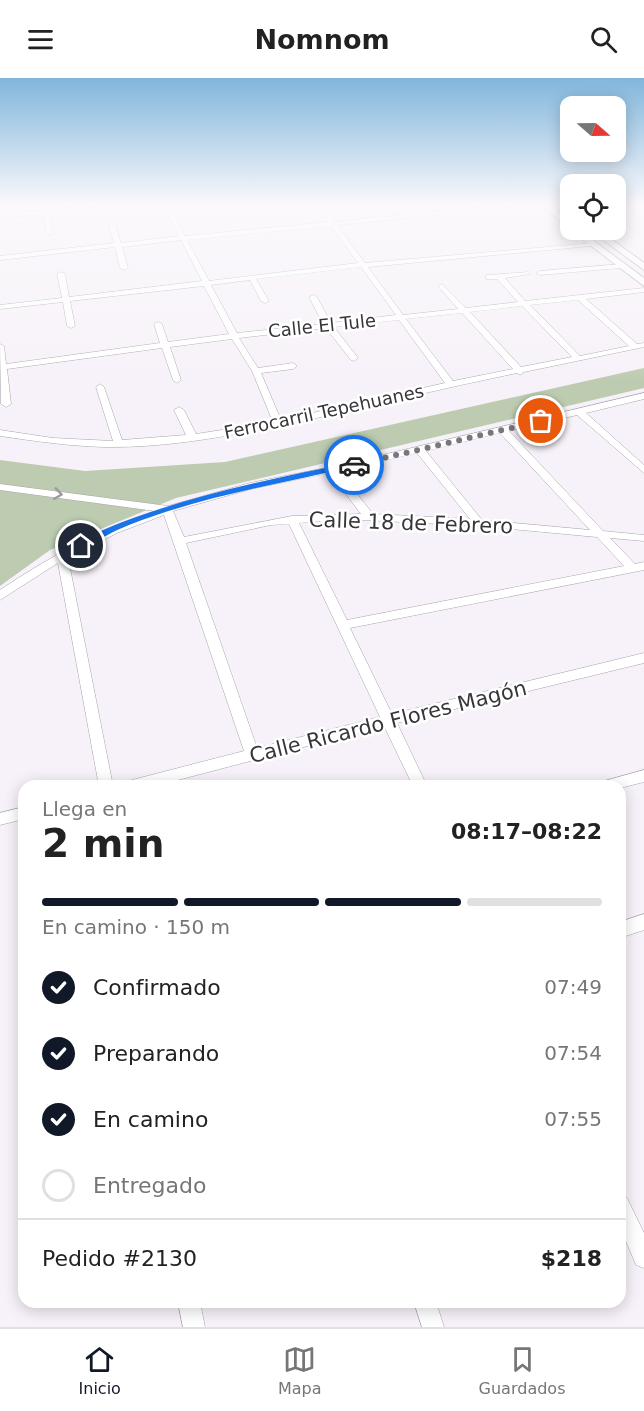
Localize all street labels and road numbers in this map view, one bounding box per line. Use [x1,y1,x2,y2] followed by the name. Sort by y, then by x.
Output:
[267,309,377,342] street label: Calle El Tule
[222,380,426,443] street label: Ferrocarril Tepehuanes
[308,507,514,539] street label: Calle 18 de Febrero
[247,676,529,768] street label: Calle Ricardo Flores Magón

